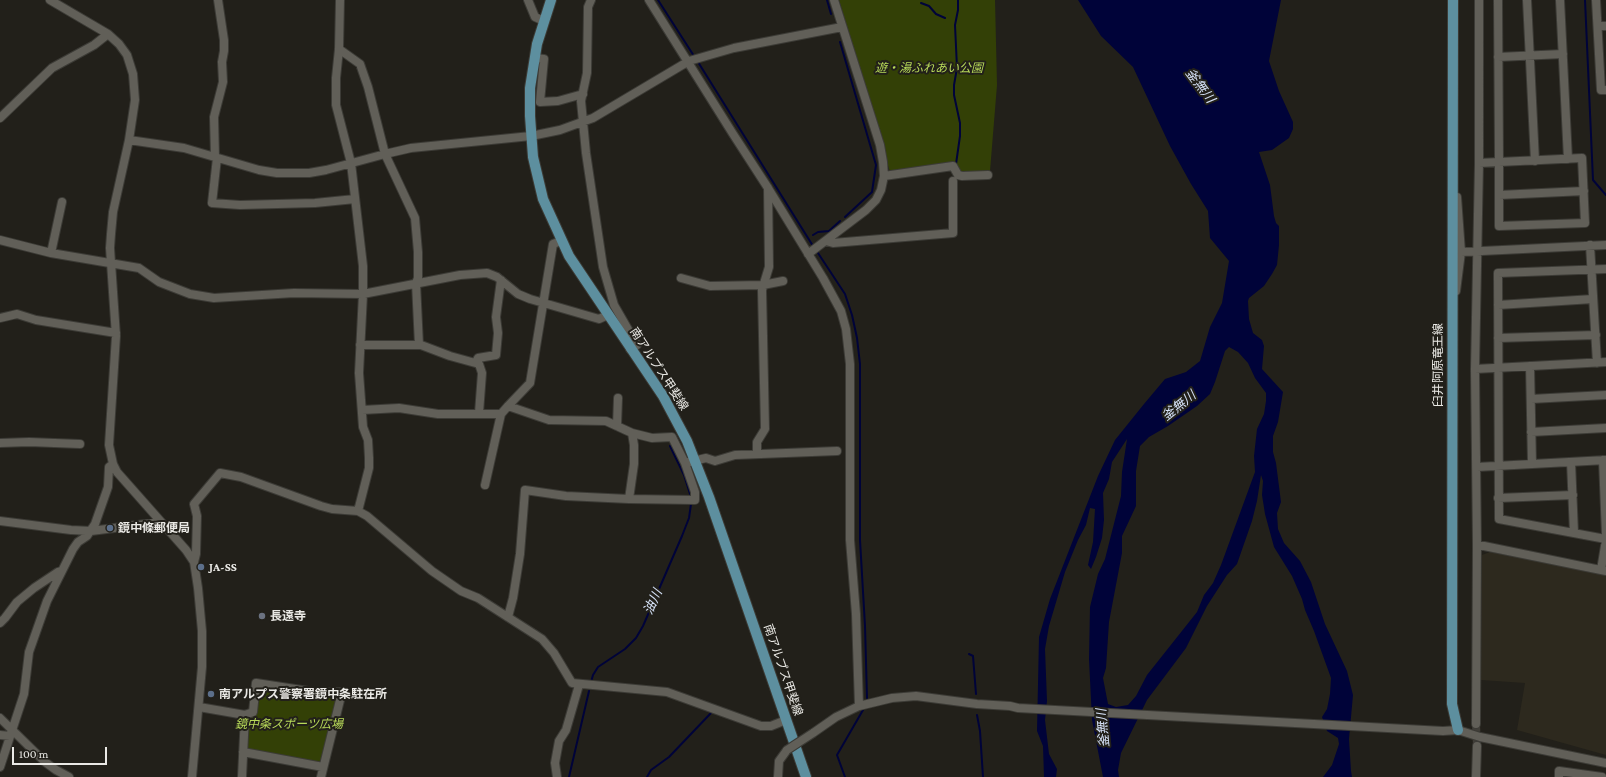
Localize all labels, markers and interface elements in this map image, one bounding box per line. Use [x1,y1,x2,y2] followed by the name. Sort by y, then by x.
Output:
[875,61,983,75] park label: 遊・湯ふれあい公園
[1182,66,1218,106] water label: 釜無川
[1431,323,1445,407] street label: 臼井阿原竜王線
[627,325,691,413] street label: 南アルプス甲斐線
[1159,388,1199,424] water label: 釜無川
[118,521,190,535] place label: 鏡中條郵便局
[105,523,115,533] marker: 鏡中條郵便局
[209,560,237,574] place label: JA-SS
[196,562,206,572] marker: JA-SS
[641,587,665,617] water label: 油川
[270,609,306,623] place label: 長遠寺
[257,611,267,621] marker: 長遠寺
[761,622,805,718] street label: 南アルプス甲斐線
[219,687,387,701] place label: 南アルプス警察署鏡中条駐在所
[206,689,216,699] marker: 南アルプス警察署鏡中条駐在所
[1094,708,1112,748] water label: 釜無川
[235,717,343,731] park label: 鏡中条スポーツ広場
[14,739,109,765] scale bar
[19,747,48,761] text: 100 m

